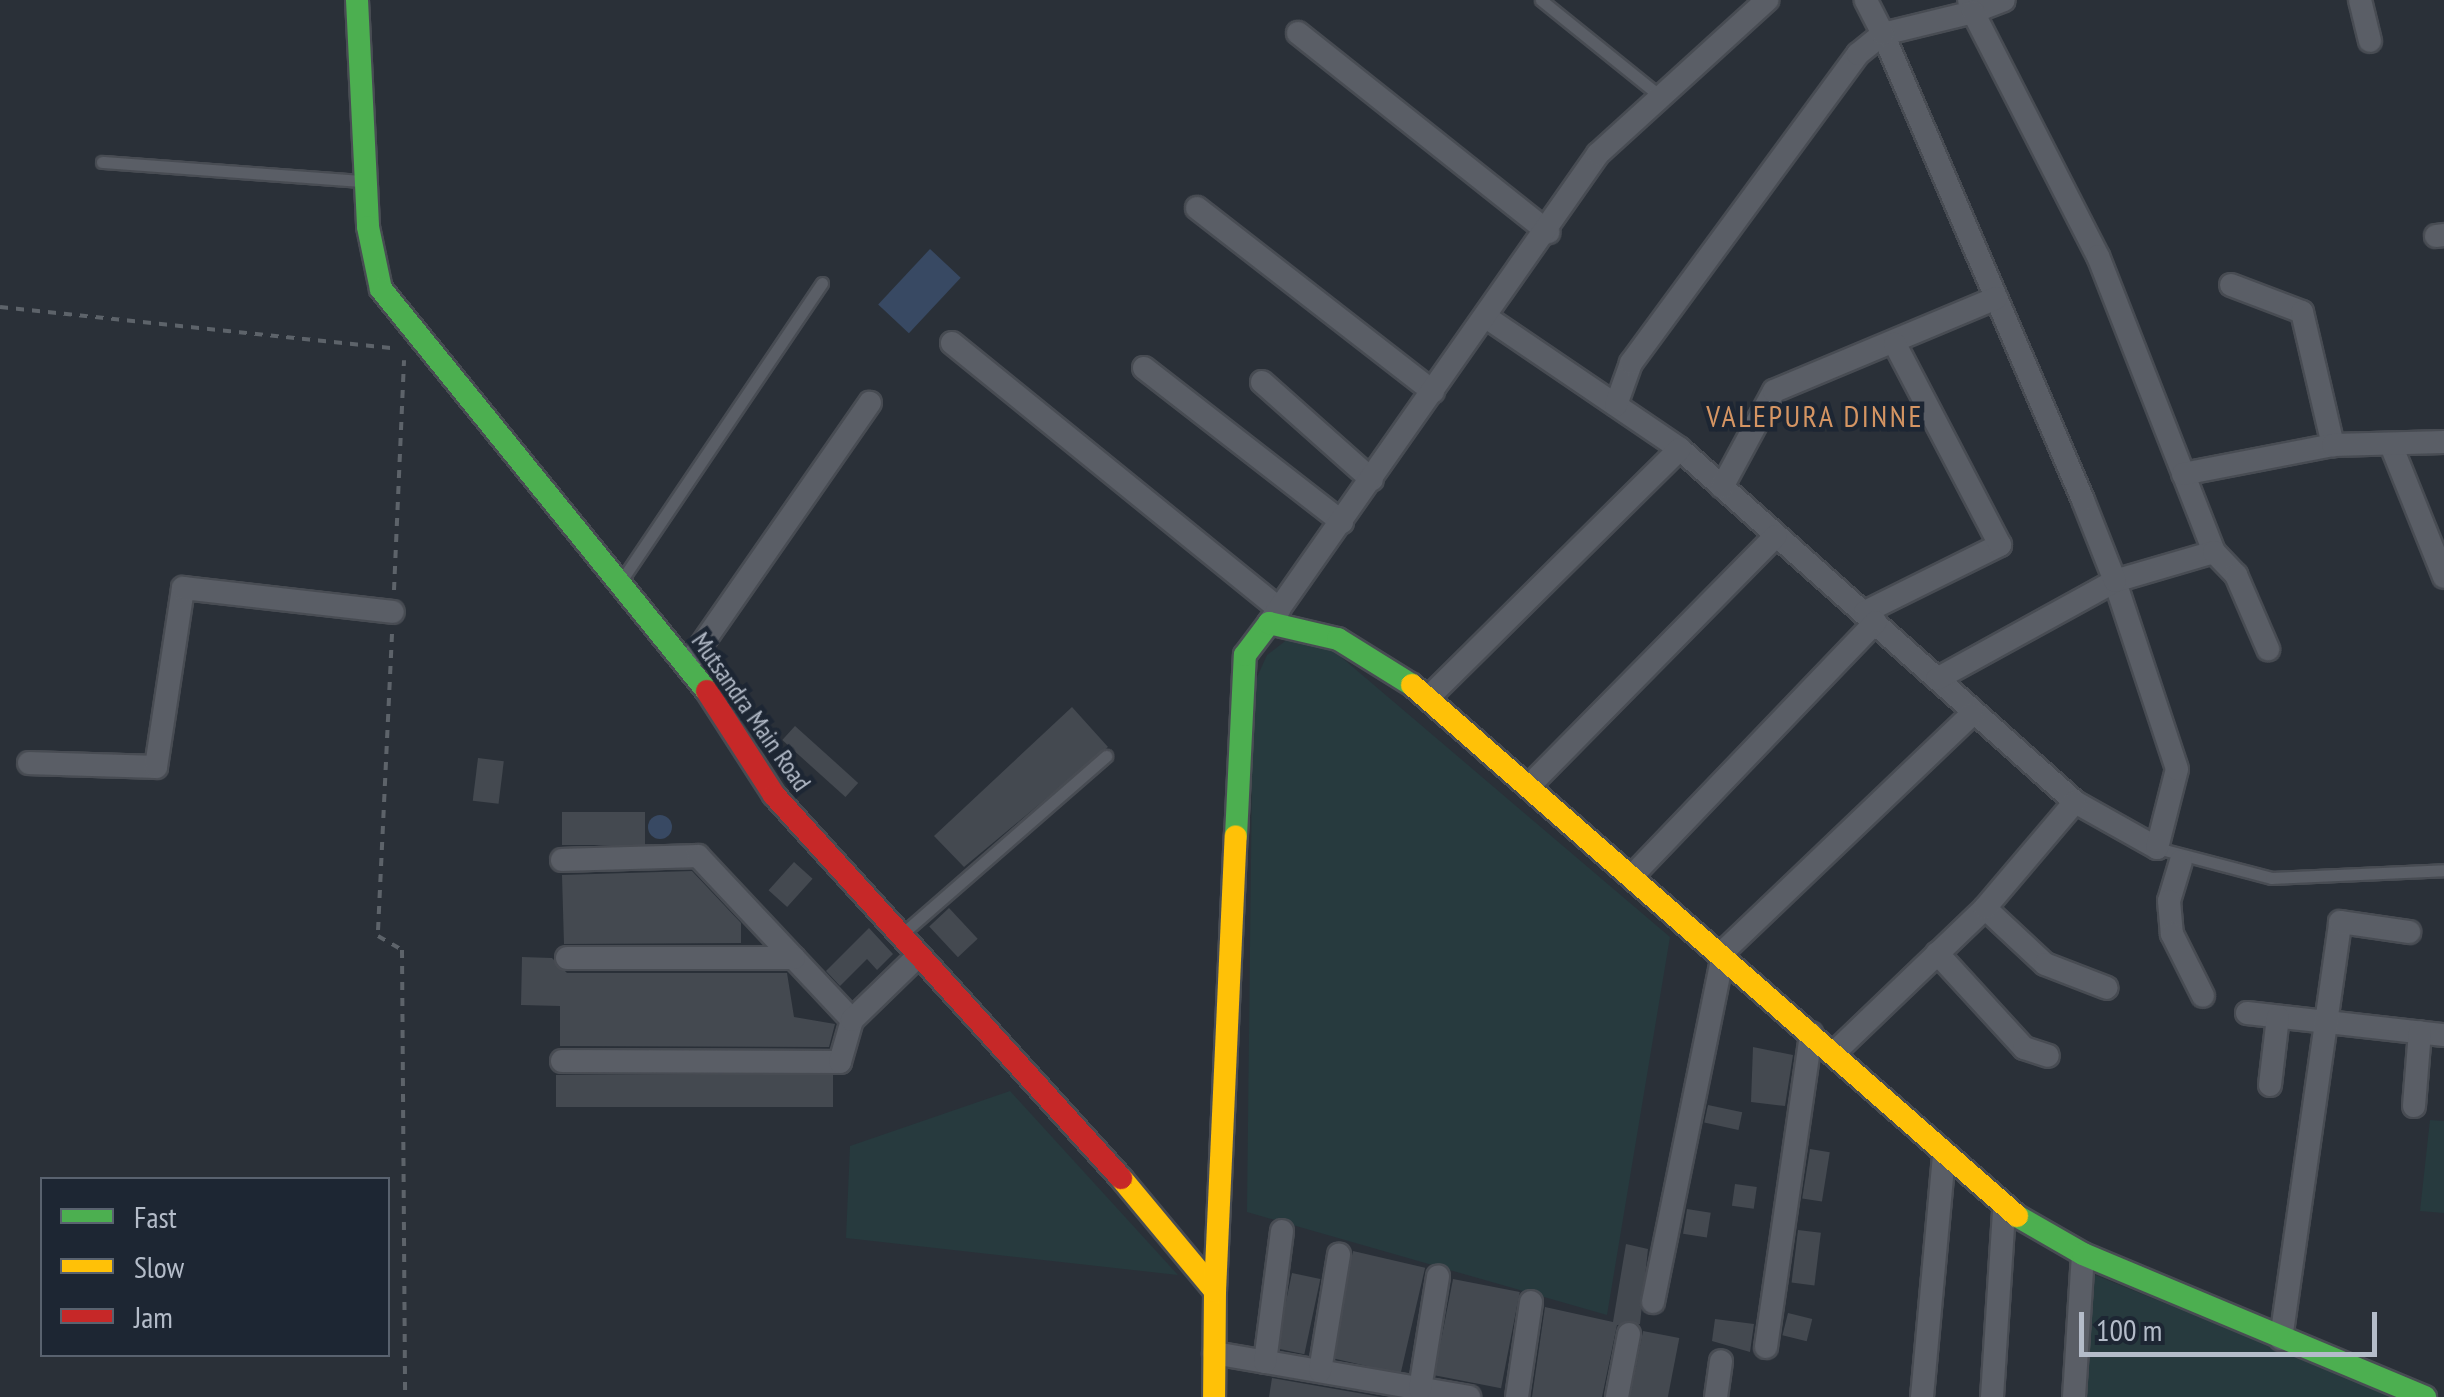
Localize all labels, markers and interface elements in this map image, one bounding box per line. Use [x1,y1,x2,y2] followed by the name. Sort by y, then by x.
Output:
[1706,398,1924,434] district label: VALEPURA DINNE
[685,627,817,797] street label: Mutsandra Main Road
[40,1177,390,1357] legend
[134,1197,177,1236] text: Fast
[134,1247,184,1286] text: Slow
[2084,1292,2382,1354] scale bar
[134,1297,173,1336] text: Jam
[2096,1310,2162,1349] text: 100 m

